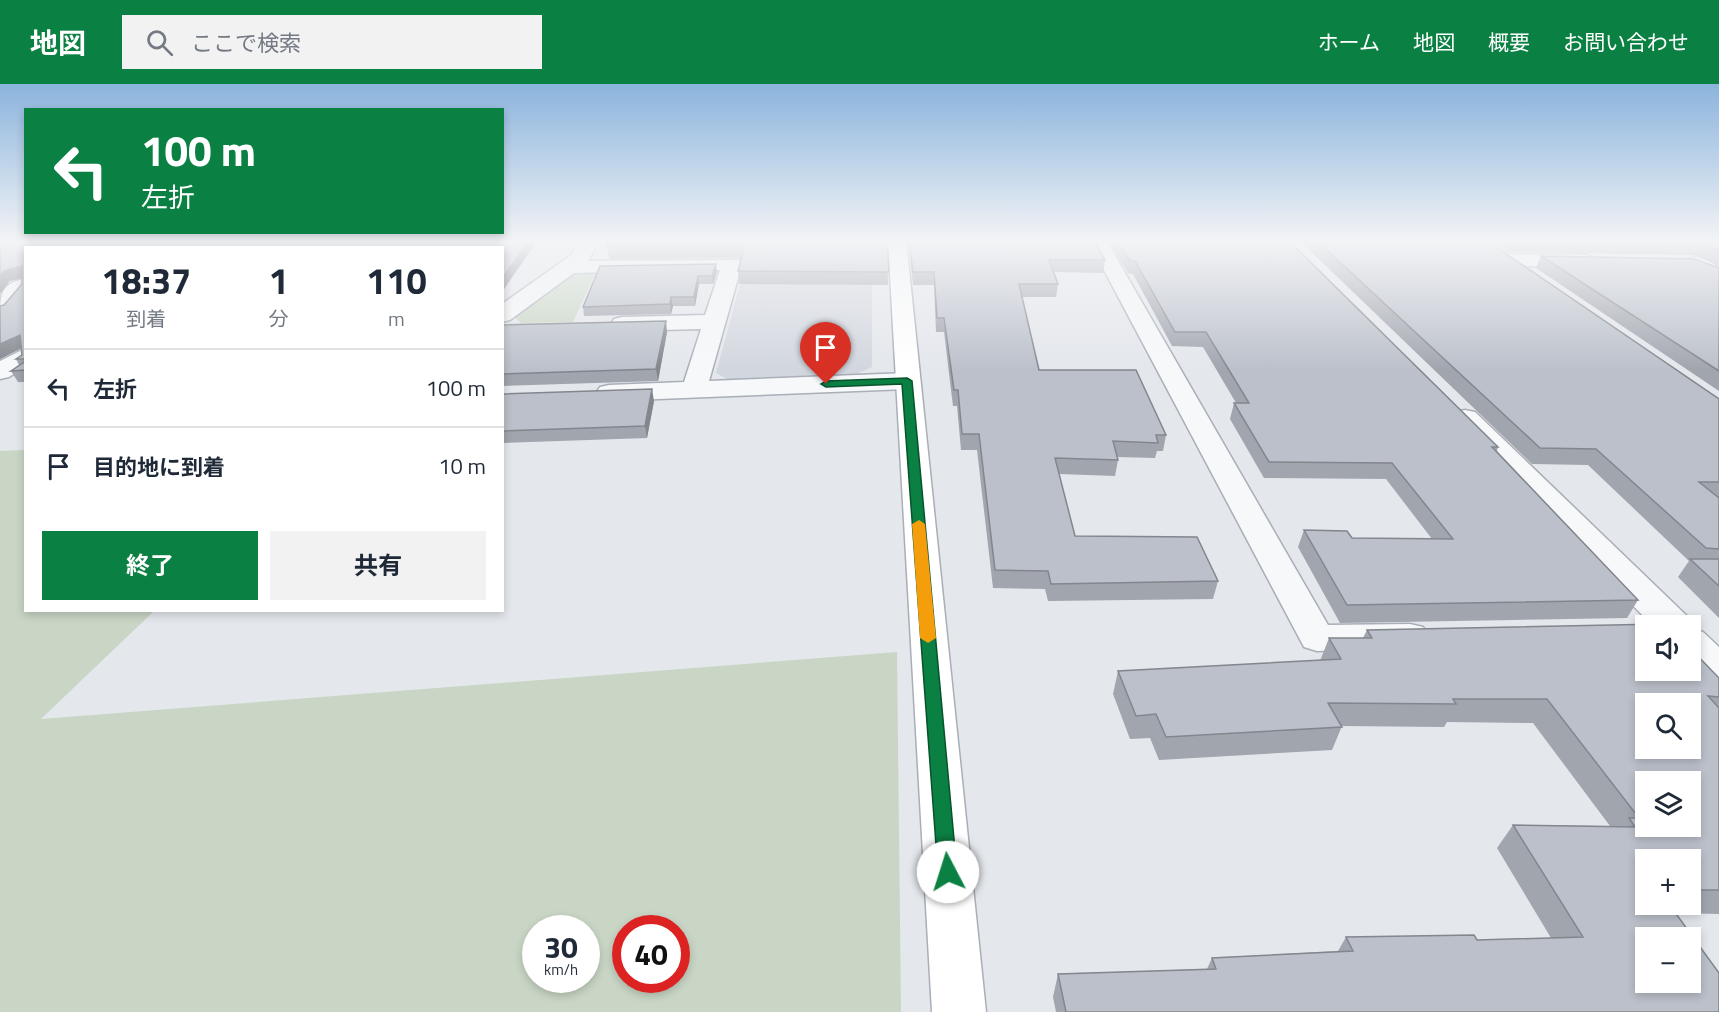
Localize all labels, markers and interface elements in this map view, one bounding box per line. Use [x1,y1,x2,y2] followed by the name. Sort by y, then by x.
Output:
[122,15,542,69] search box
[30,21,86,64] text: 地図
[143,26,176,59] icon: search
[191,26,301,60] text: ここで検索
[1318,26,1380,58] text: ホーム
[1413,26,1455,58] text: 地図
[1488,26,1530,58] text: 概要
[1563,26,1689,58] text: お問い合わせ
[141,118,256,182] text: 100 m
[42,132,120,210] icon: left
[141,176,195,217] text: 左折
[101,253,191,308] text: 18:37
[269,253,289,308] text: 1
[366,253,427,308] text: 110
[126,303,166,334] text: 到着
[269,303,289,334] text: 分
[388,303,405,334] text: m
[800,322,851,384] pin
[809,331,842,364] icon: arrive
[426,371,486,405] text: 100 m
[42,372,75,405] icon: left
[93,372,137,406] text: 左折
[438,449,486,483] text: 10 m
[42,450,75,483] icon: arrive
[93,450,225,484] text: 目的地に到着
[42,531,258,600] button: 終了
[270,531,486,600] button: 共有
[1635,615,1701,993] map controls
[1635,615,1701,681] button: sound
[1635,693,1701,759] button: search
[1635,771,1701,837] button: layers
[916,840,980,904] position arrow
[1635,849,1701,915] button: +
[612,915,690,993] speed limit sign: 40
[544,924,578,970] text: 30
[1635,927,1701,993] button: −
[544,958,578,981] text: km/h

